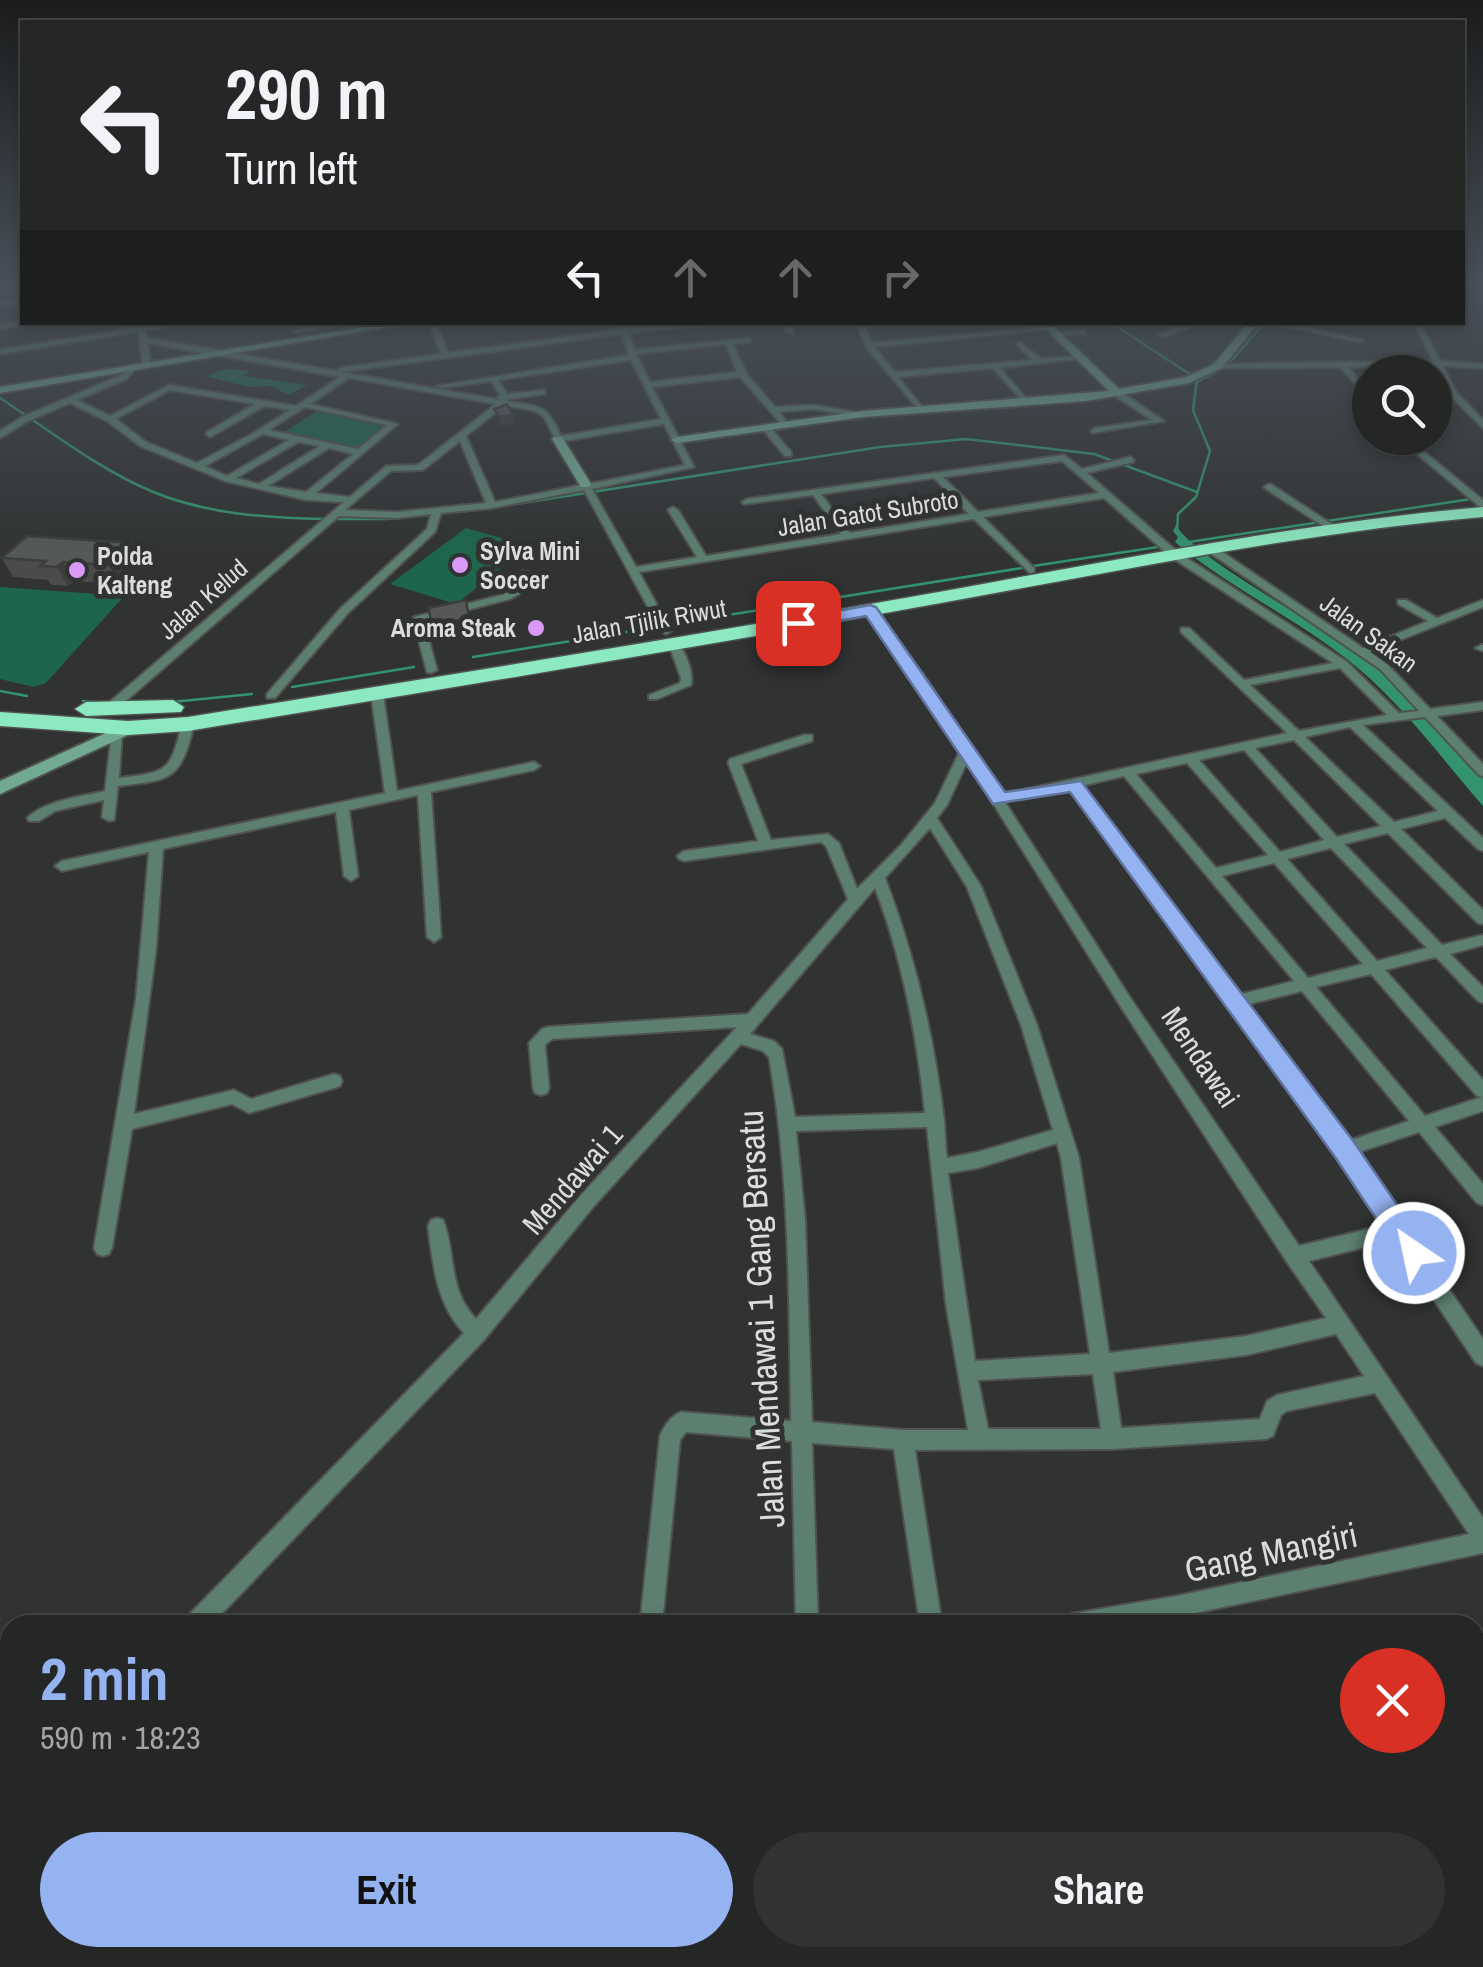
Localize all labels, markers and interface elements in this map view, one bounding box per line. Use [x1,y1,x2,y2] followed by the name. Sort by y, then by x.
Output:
[225,47,388,141] text: 290 m
[60,60,190,190] icon: left
[225,137,357,198] text: Turn left
[558,250,613,305] icon: left
[663,250,718,305] icon: ahead
[768,250,823,305] icon: ahead
[873,250,928,305] icon: right
[1352,355,1452,455] map controls
[1352,355,1452,455] button: search
[775,482,961,544] street label: Jalan Gatot Subroto
[480,534,580,597] place label: Sylva Mini Soccer
[97,539,173,602] place label: Polda Kalteng
[151,551,255,647] street label: Jalan Kelud
[449,554,471,576] marker: Sylva Mini Soccer
[66,559,88,581] marker: Polda Kalteng
[756,581,841,666] pin
[1313,586,1425,680] street label: Jalan Sakan
[569,591,729,651] street label: Jalan Tjilik Riwut
[771,596,826,651] icon: arrive
[391,611,517,645] place label: Aroma Steak
[525,617,547,639] marker: Aroma Steak
[1153,999,1249,1115] street label: Mendawai
[727,1109,795,1529] street label: Jalan Mendawai 1 Gang Bersatu
[513,1115,631,1243] street label: Mendawai 1
[1362,1201,1466,1305] position arrow
[1180,1511,1362,1593] street label: Gang Mangiri
[40,1638,169,1719] text: 2 min
[1340,1648,1445,1753] button: close
[40,1716,200,1759] text: 590 m · 18:23
[40,1832,733,1947] button: Exit
[753,1832,1445,1947] button: Share

